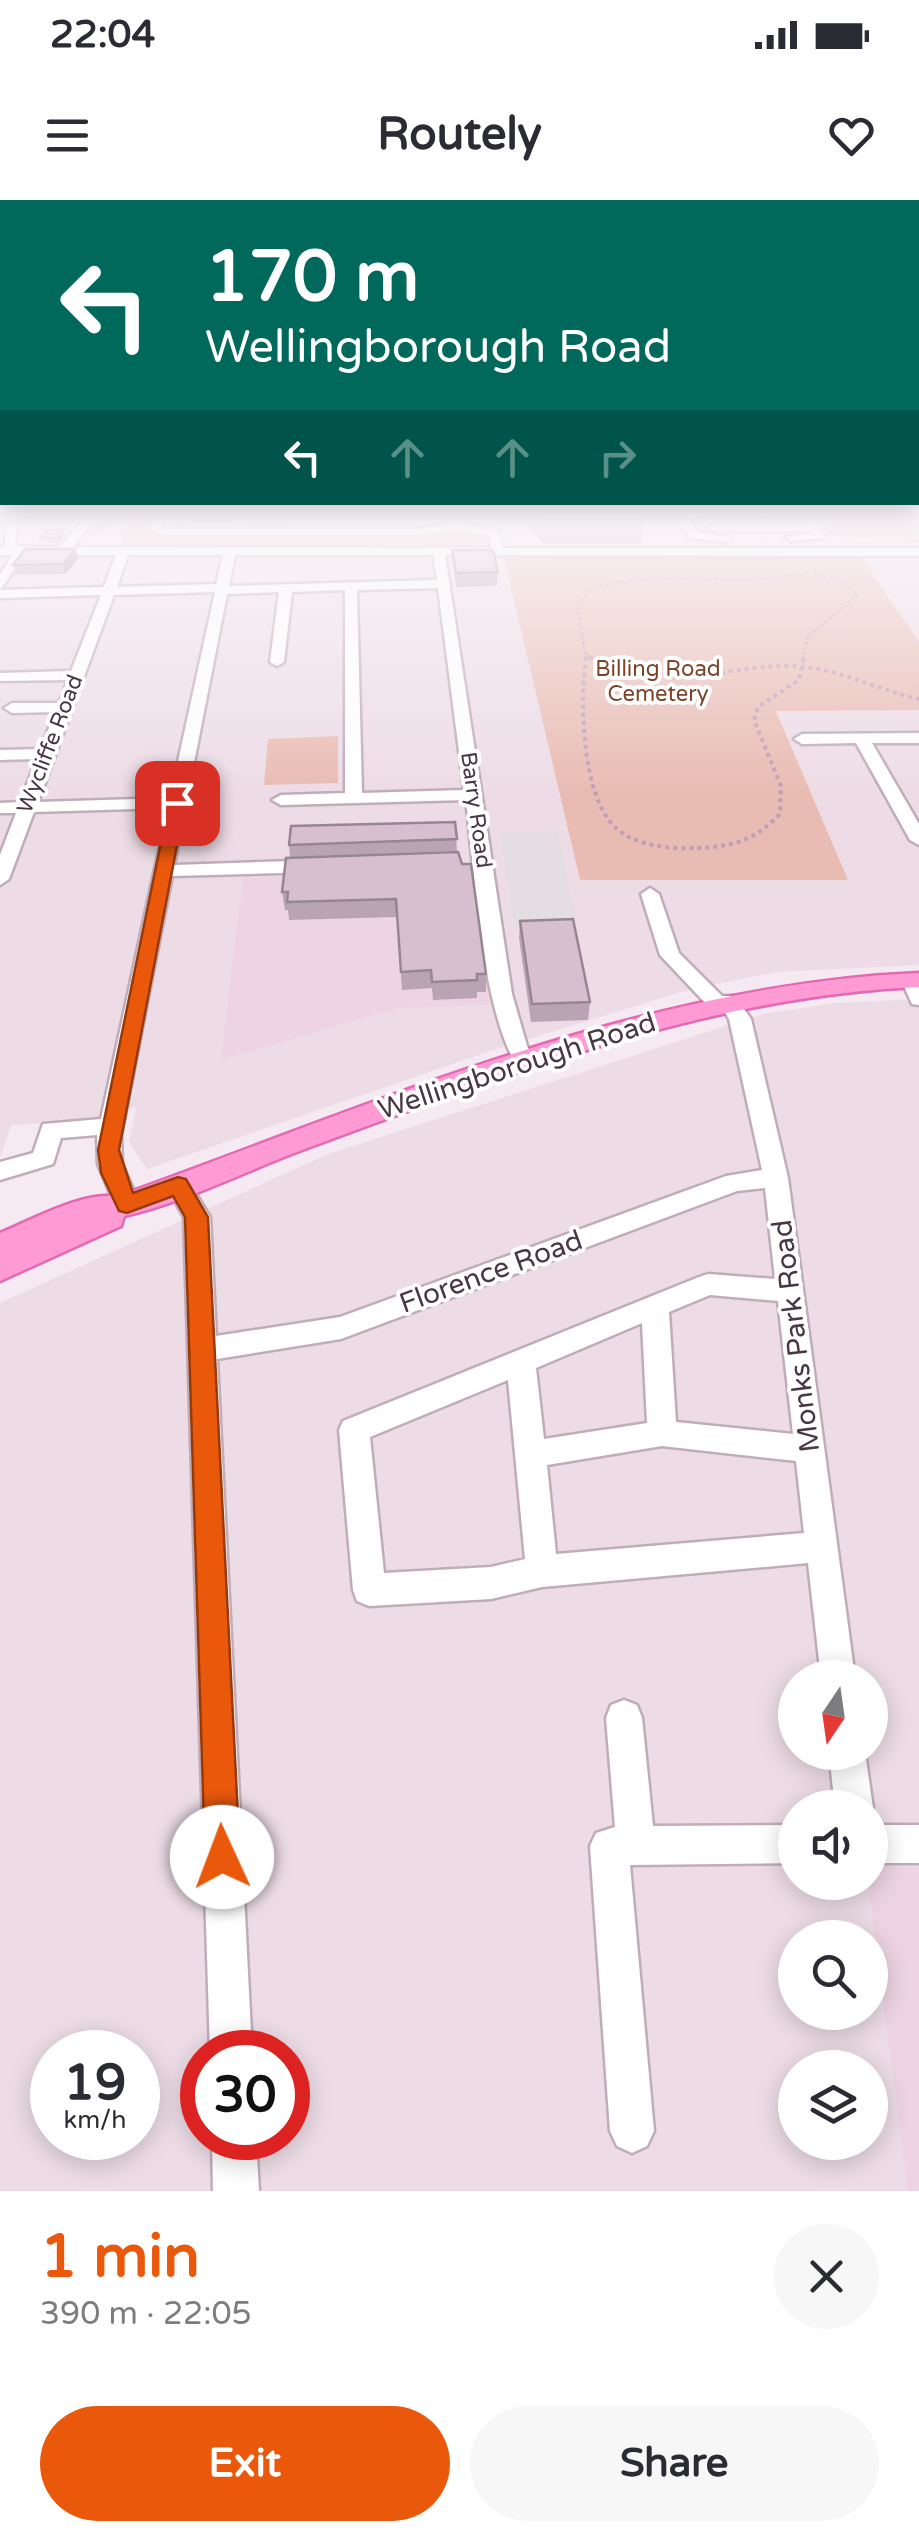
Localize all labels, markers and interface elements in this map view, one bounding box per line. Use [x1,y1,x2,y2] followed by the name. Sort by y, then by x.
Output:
[50,12,155,58] text: 22:04
[40,108,95,163] icon: menu
[377,108,542,162] text: Routely
[824,108,879,163] icon: heart
[205,236,419,320] text: 170 m
[40,240,170,370] icon: left
[205,321,671,375] text: Wellingborough Road
[275,430,330,485] icon: left
[380,430,435,485] icon: ahead
[485,430,540,485] icon: ahead
[590,430,645,485] icon: right
[595,656,721,707] park label: Billing Road Cemetery
[12,671,88,817] street label: Wycliffe Road
[455,750,497,870] street label: Barry Road
[135,761,220,846] pin
[150,776,205,831] icon: arrive
[374,1005,660,1127] street label: Wellingborough Road
[765,1218,827,1454] street label: Monks Park Road
[395,1223,587,1321] street label: Florence Road
[778,1660,888,1770] north arrow
[778,1660,888,2160] map controls
[778,1790,888,1900] button: sound
[170,1805,274,1909] position arrow
[778,1920,888,2030] button: search
[180,2030,310,2160] speed limit sign: 30
[778,2050,888,2160] button: layers
[64,2053,126,2113] text: 19
[64,2105,126,2135] text: km/h
[40,2221,200,2293] text: 1 min
[774,2224,879,2329] button: close
[40,2295,252,2333] text: 390 m · 22:05
[40,2406,450,2521] button: Exit
[470,2406,879,2521] button: Share

